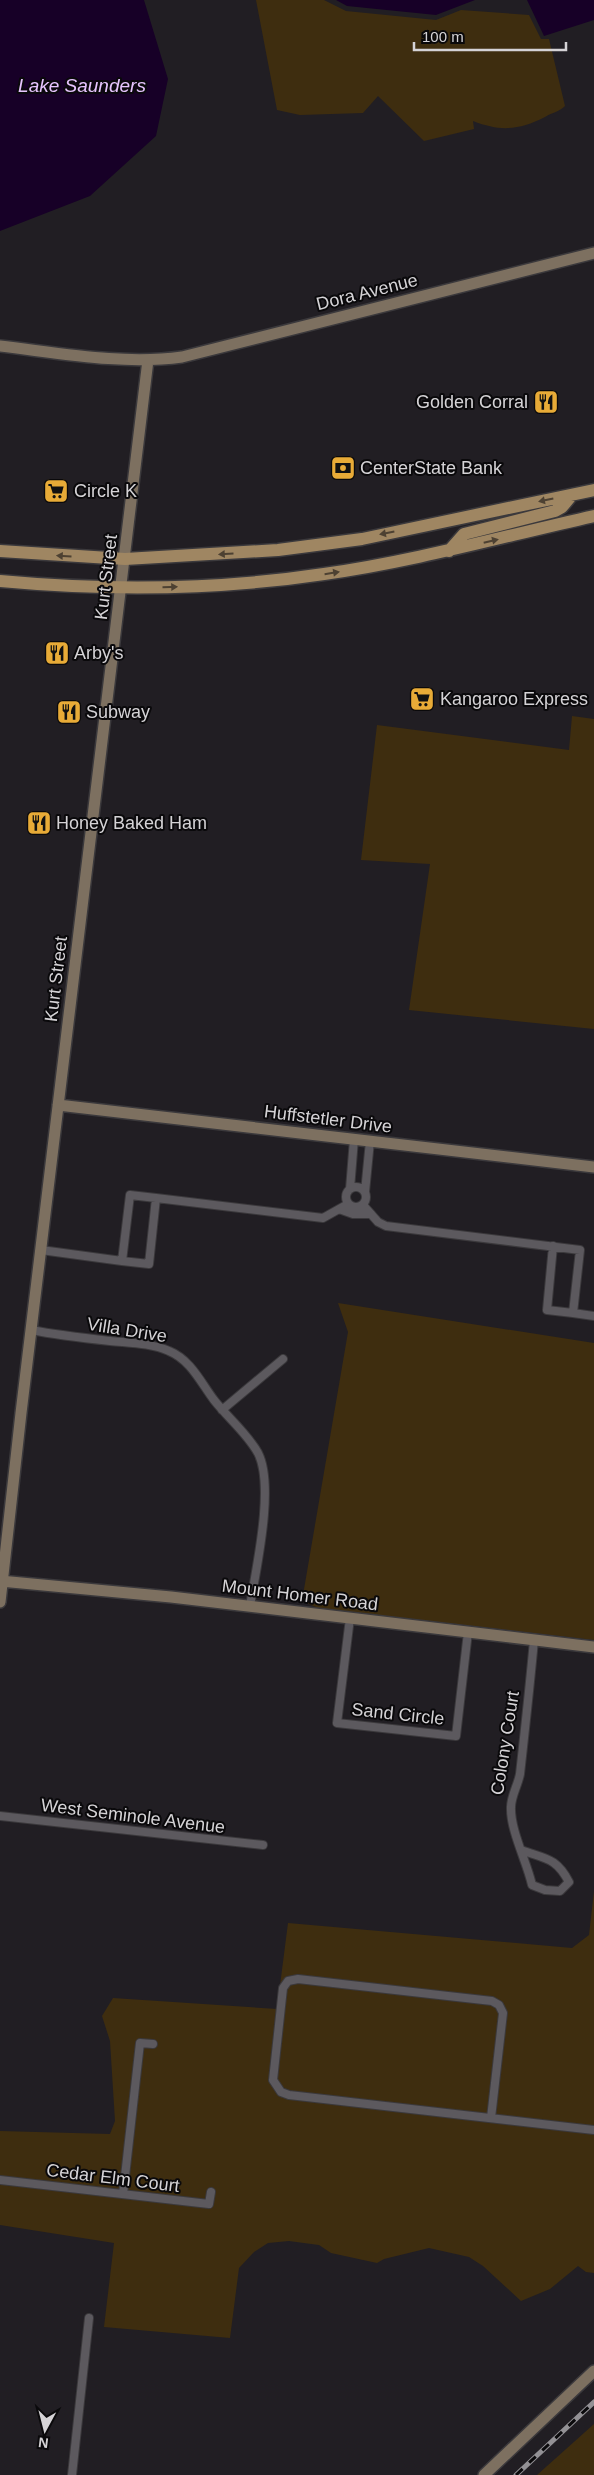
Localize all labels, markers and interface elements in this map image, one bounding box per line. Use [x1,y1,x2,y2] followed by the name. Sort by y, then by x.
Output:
[414,20,566,52] scale bar
[422,28,464,45] text: 100 m
[18,75,146,96] water label: Lake Saunders
[314,270,420,314] street label: Dora Avenue
[533,389,559,415] restaurant icon: Golden Corral
[416,392,528,412] place label: Golden Corral
[330,455,356,481] bank icon: CenterState Bank
[360,458,503,478] place label: CenterState Bank
[43,478,69,504] supermarket icon: Circle K
[74,481,137,501] place label: Circle K
[539,496,554,504] one-way arrow
[379,530,395,538] one-way arrow
[91,533,121,621] street label: Kurt Street
[484,537,499,545] one-way arrow
[56,551,72,559] one-way arrow
[218,551,234,559] one-way arrow
[325,569,341,577] one-way arrow
[163,583,179,591] one-way arrow
[44,640,70,666] restaurant icon: Arby's
[74,643,123,663] place label: Arby's
[409,686,435,712] supermarket icon: Kangaroo Express
[440,689,588,709] place label: Kangaroo Express
[56,699,82,725] restaurant icon: Subway
[86,702,150,722] place label: Subway
[26,810,52,836] restaurant icon: Honey Baked Ham
[56,813,207,833] place label: Honey Baked Ham
[41,935,71,1023] street label: Kurt Street
[263,1101,393,1137] street label: Huffstetler Drive
[86,1314,168,1346] street label: Villa Drive
[221,1576,379,1614] street label: Mount Homer Road
[487,1690,523,1796] street label: Colony Court
[351,1699,445,1729] street label: Sand Circle
[40,1795,226,1837] street label: West Seminole Avenue
[45,2160,181,2196] street label: Cedar Elm Court
[20,2405,70,2455] north arrow
[37,2434,49,2451] text: N

